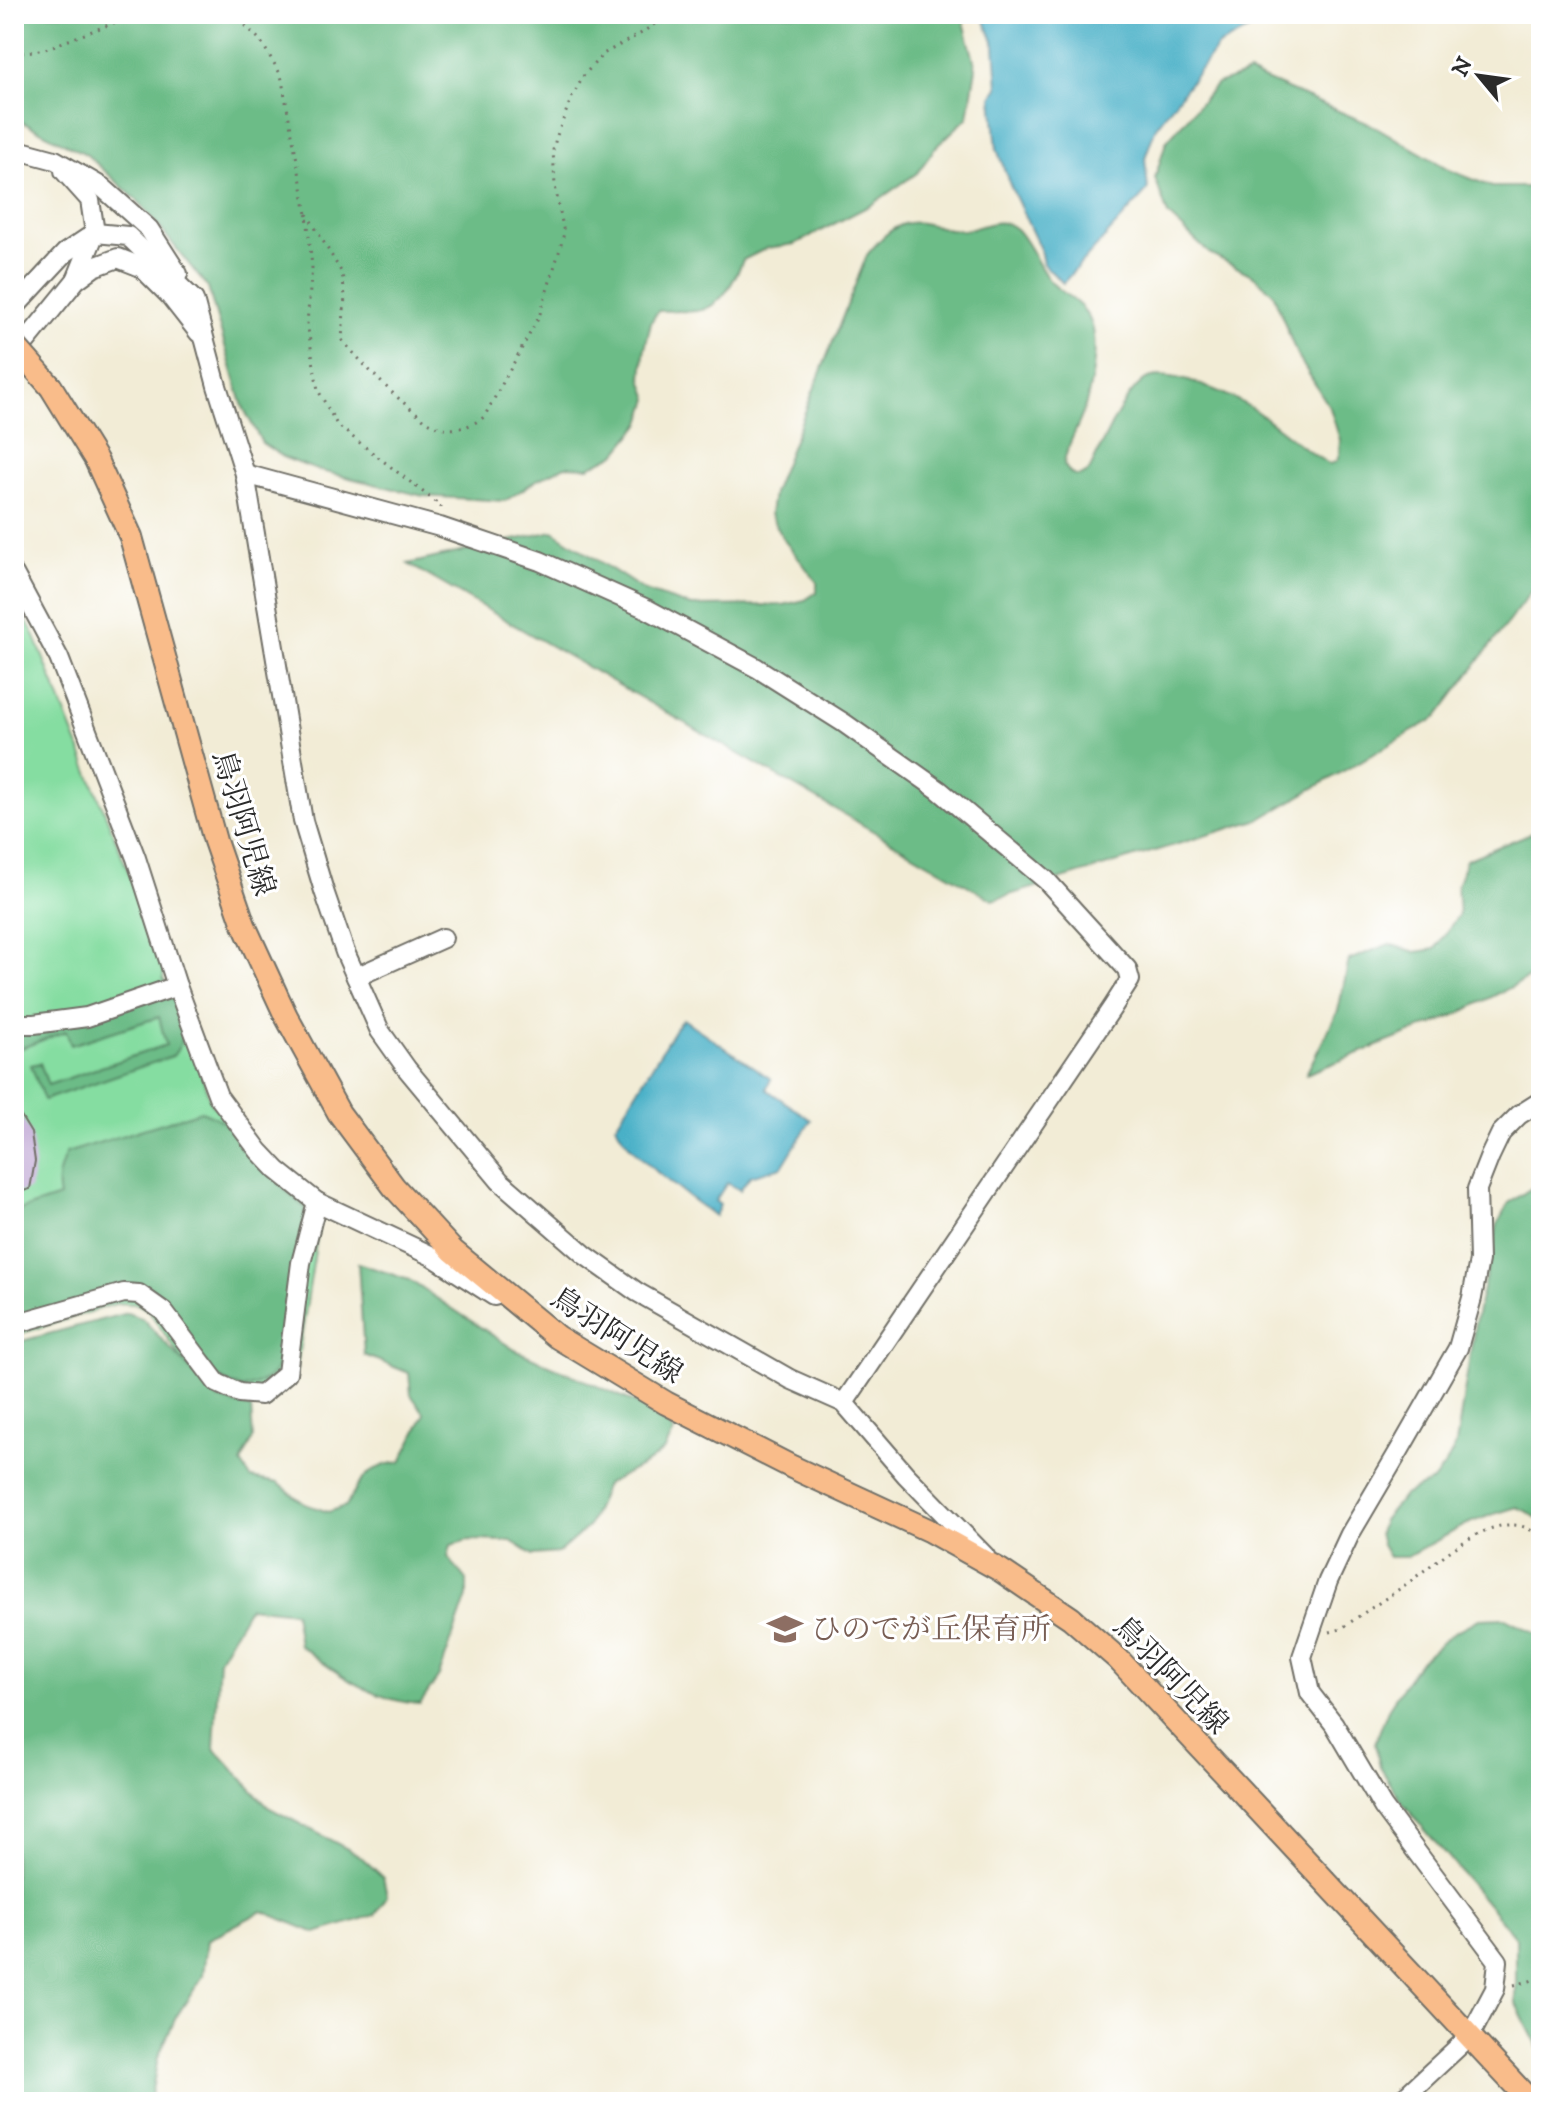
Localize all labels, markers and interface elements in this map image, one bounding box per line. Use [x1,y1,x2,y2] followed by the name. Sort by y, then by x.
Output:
[1439,36,1519,116] north arrow
[1447,53,1479,81] text: N
[203,746,282,901] street label: 鳥羽阿児線
[543,1280,689,1393] street label: 鳥羽阿児線
[1105,1609,1235,1743] street label: 鳥羽阿児線
[766,1610,804,1648] school or university icon: ひのでが丘保育所
[811,1612,1051,1649] place label: ひのでが丘保育所

